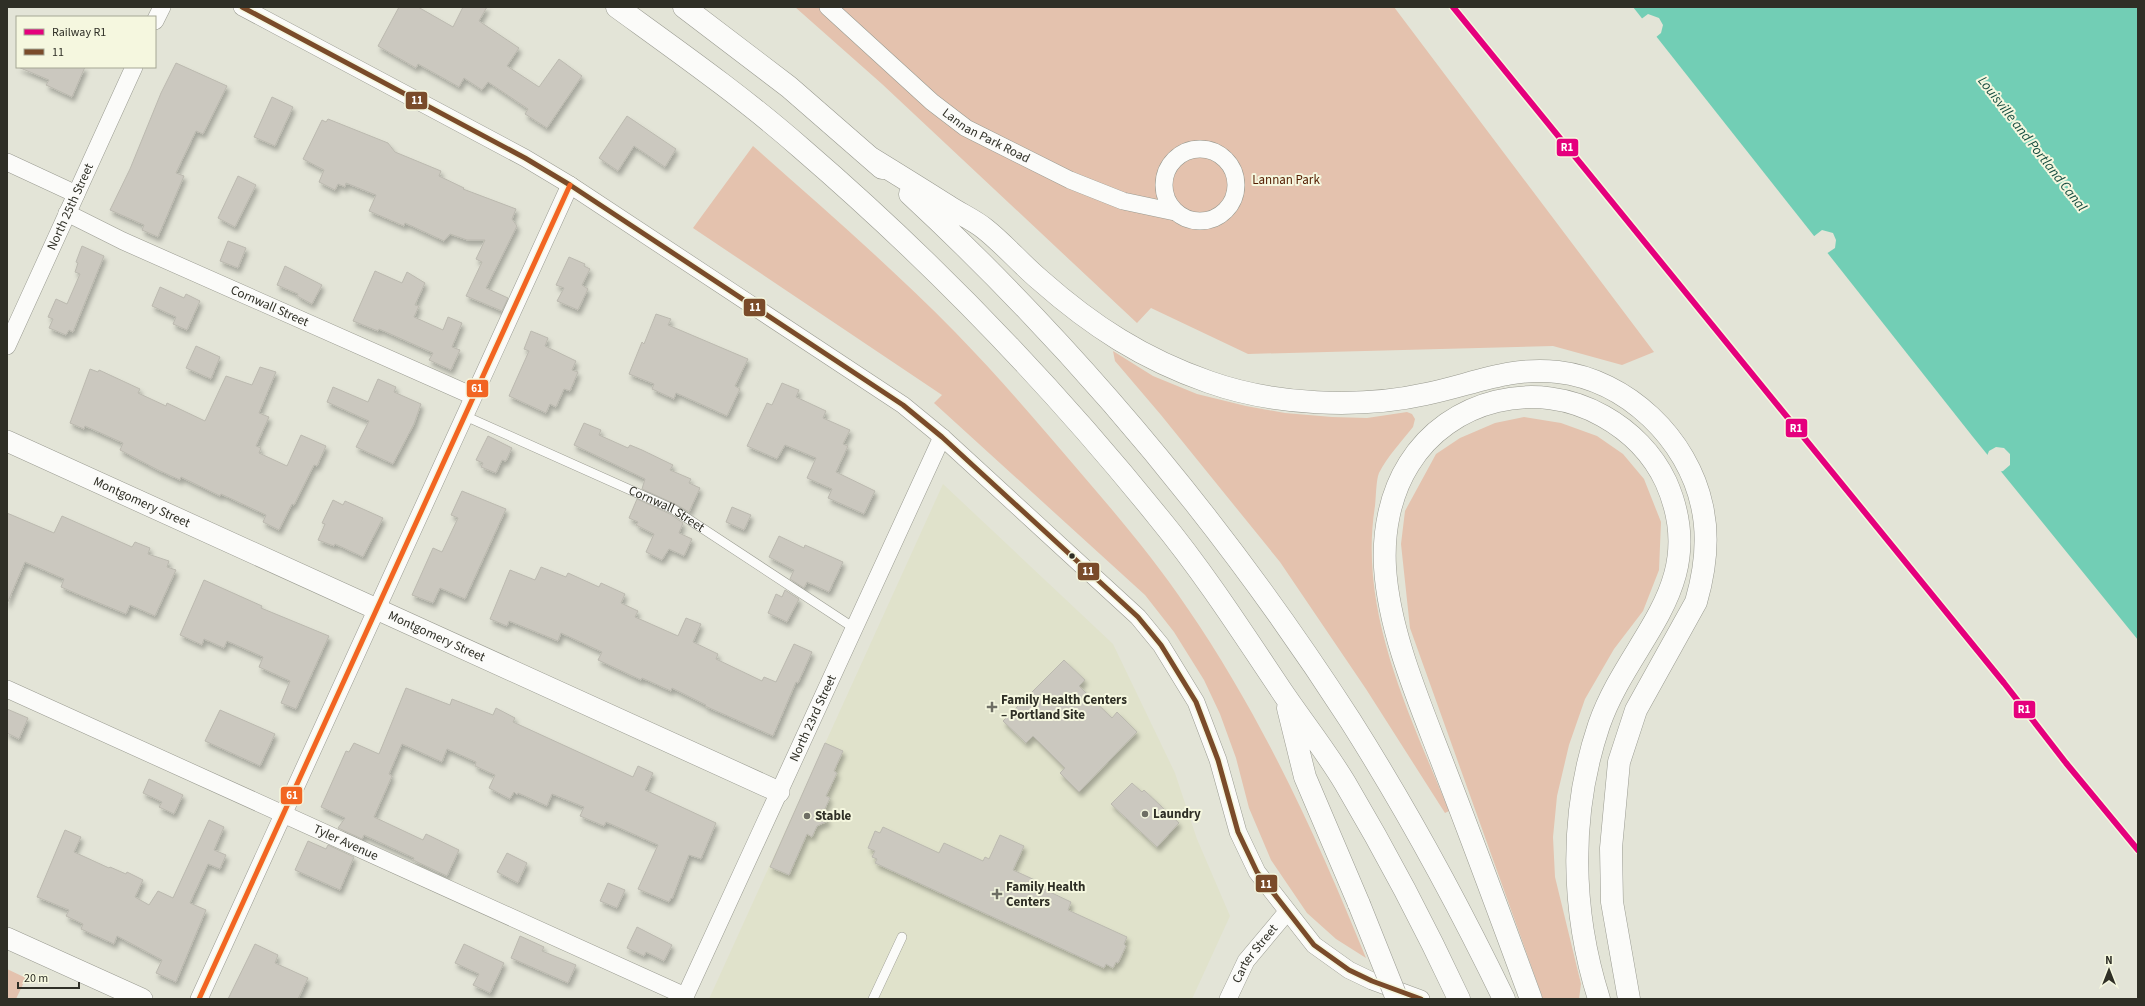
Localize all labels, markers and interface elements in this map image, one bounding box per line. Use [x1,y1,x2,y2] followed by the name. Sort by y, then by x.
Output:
[16,16,156,68] legend
[52,24,106,41] text: Railway R1
[52,44,64,61] text: 11
[1973,72,2092,216] water label: Louisville and Portland Canal
[405,91,428,110] line badge: 11
[411,93,423,108] text: 11
[938,104,1033,168] street label: Lannan Park Road
[1556,138,1579,157] line badge: R1
[1561,140,1573,155] text: R1
[43,160,98,253] street label: North 25th Street
[1252,171,1320,189] park label: Lannan Park
[228,281,312,331] street label: Cornwall Street
[743,298,766,317] line badge: 11
[749,300,761,315] text: 11
[466,379,489,398] line badge: 61
[471,381,483,396] text: 61
[1785,418,1808,438] line badge: R1
[1790,421,1802,436] text: R1
[90,472,194,532] street label: Montgomery Street
[626,481,709,537] street label: Cornwall Street
[1067,551,1077,561] unlabelled marker
[1077,562,1100,581] line badge: 11
[1082,564,1094,579] text: 11
[385,606,489,666] street label: Montgomery Street
[785,671,841,765] street label: North 23rd Street
[1001,691,1127,724] place label: Family Health Centers – Portland Site
[2013,700,2036,719] line badge: R1
[986,701,998,713] marker: Family Health Centers – Portland Site
[2018,702,2030,717] text: R1
[280,786,303,805] line badge: 61
[286,788,298,803] text: 61
[1153,805,1201,823] place label: Laundry
[815,807,852,825] place label: Stable
[1140,809,1150,819] marker: Laundry
[802,811,812,821] marker: Stable
[310,820,381,865] street label: Tyler Avenue
[1255,874,1278,893] line badge: 11
[1260,877,1272,892] text: 11
[1006,878,1085,911] place label: Family Health Centers
[991,888,1003,900] marker: Family Health Centers
[1228,920,1282,986] street label: Carter Street
[2089,950,2129,990] north arrow
[2105,953,2113,968] text: N
[18,964,79,990] scale bar
[24,970,48,987] text: 20 m

